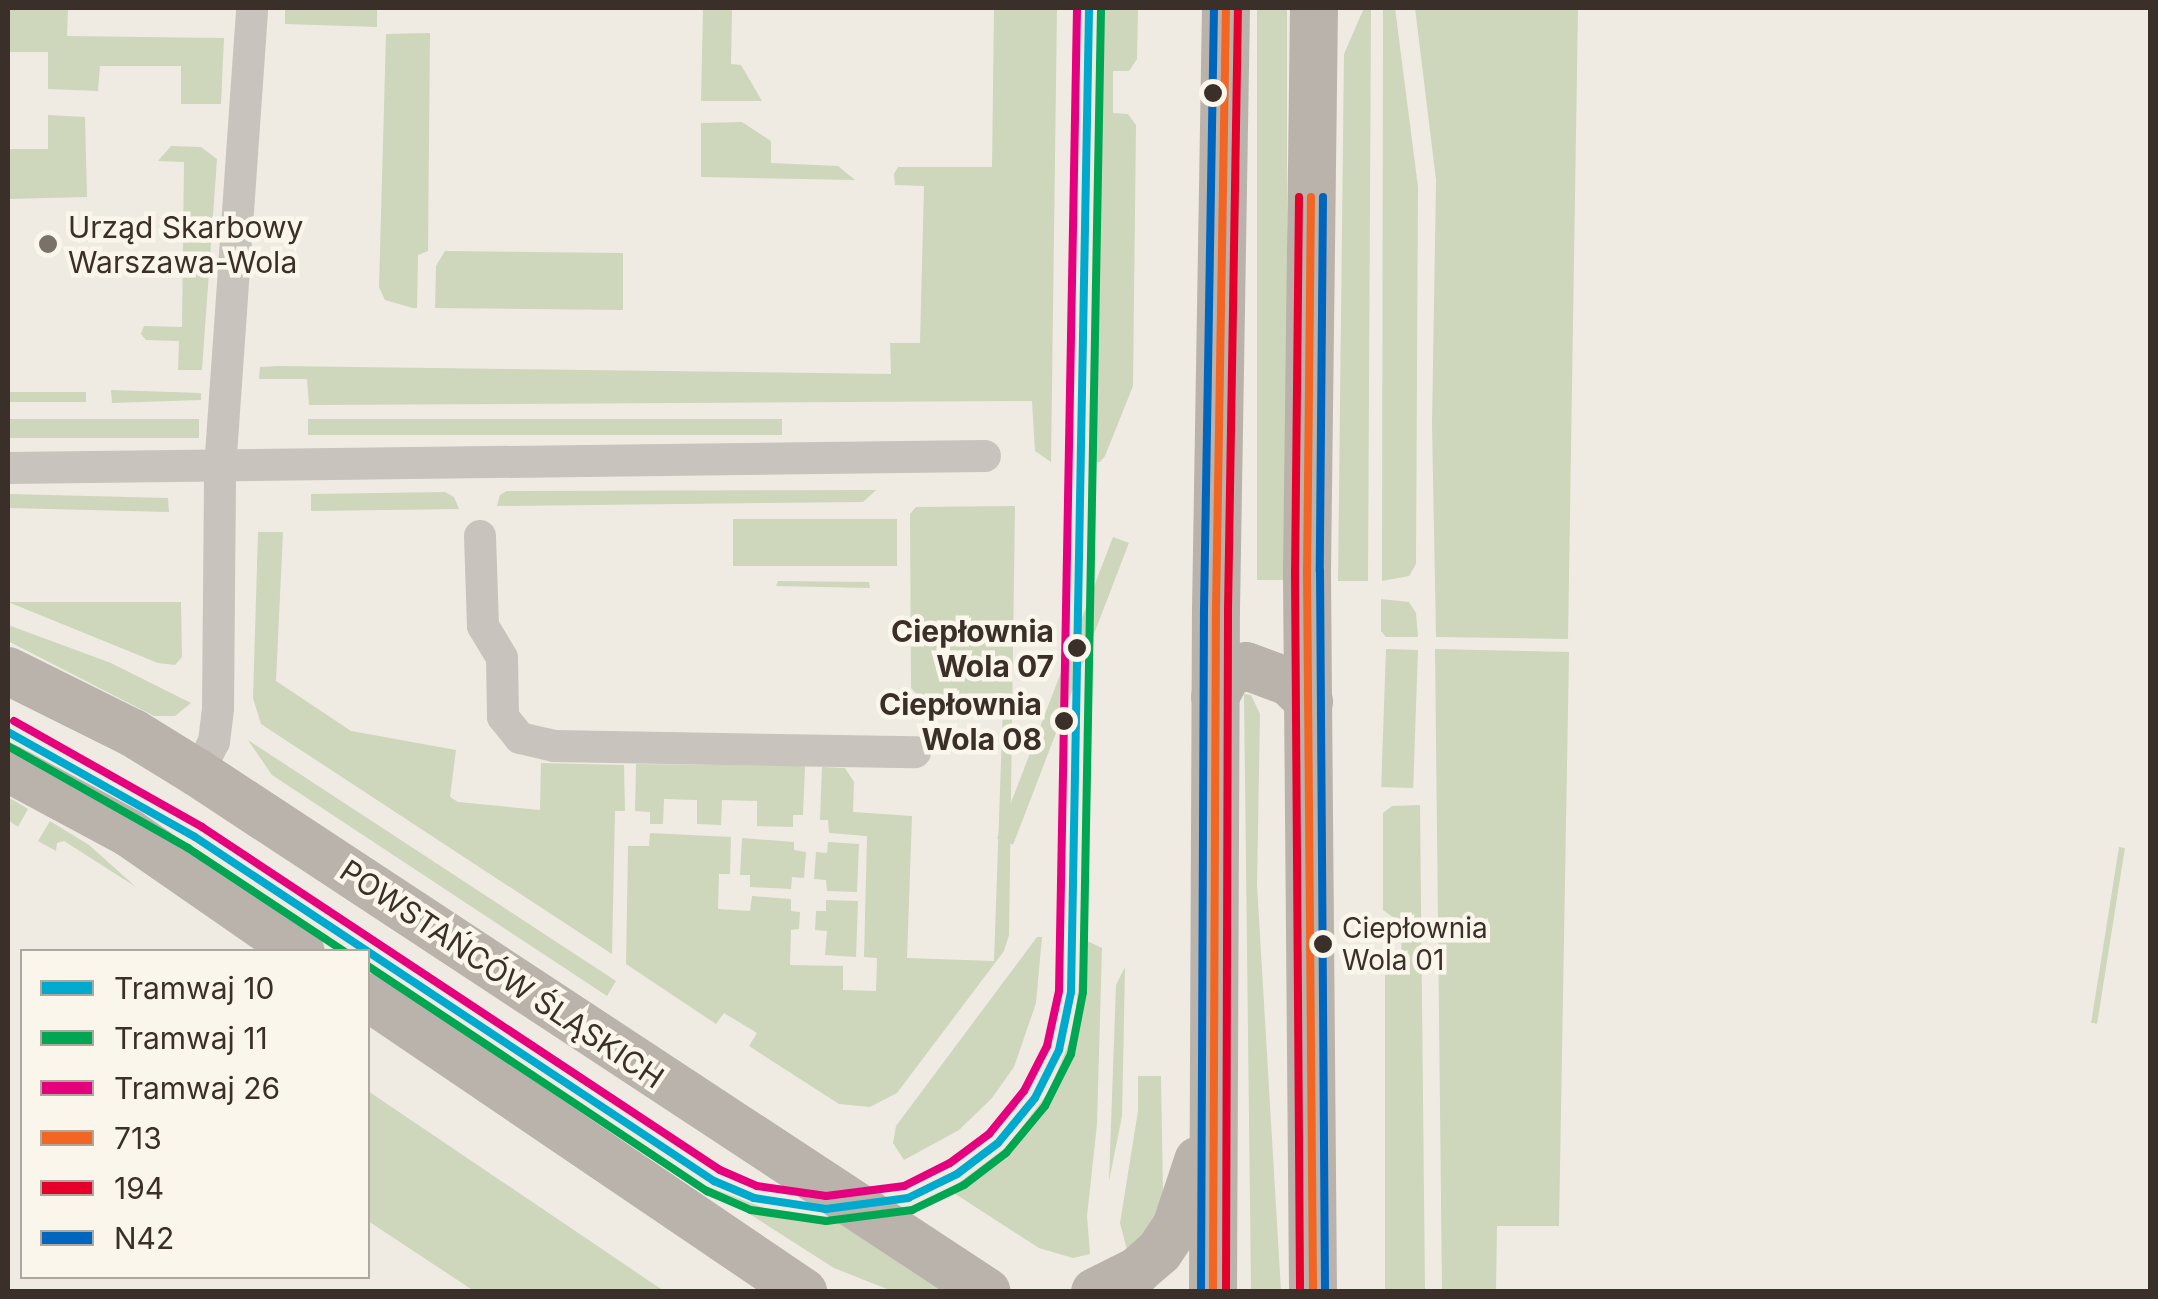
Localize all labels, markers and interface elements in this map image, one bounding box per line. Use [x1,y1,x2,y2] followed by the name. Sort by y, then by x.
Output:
[1203,83,1223,103] unlabelled marker
[68,209,303,280] place label: Urząd Skarbowy Warszawa-Wola
[37,233,59,255] marker: Urząd Skarbowy Warszawa-Wola
[891,613,1054,684] place label: Ciepłownia Wola 07
[1064,635,1090,661] marker: Ciepłownia Wola 07
[879,686,1042,756] place label: Ciepłownia Wola 08
[1051,708,1077,734] marker: Ciepłownia Wola 08
[333,852,671,1096] street label: POWSTAŃCÓW ŚLĄSKICH
[1342,911,1488,977] place label: Ciepłownia Wola 01
[1313,934,1333,954] marker: Ciepłownia Wola 01
[20,949,370,1279] legend
[114,970,274,1006] text: Tramwaj 10
[114,1020,268,1056] text: Tramwaj 11
[114,1070,280,1106] text: Tramwaj 26
[114,1120,162,1156] text: 713
[114,1170,164,1206] text: 194
[114,1220,174,1256] text: N42

